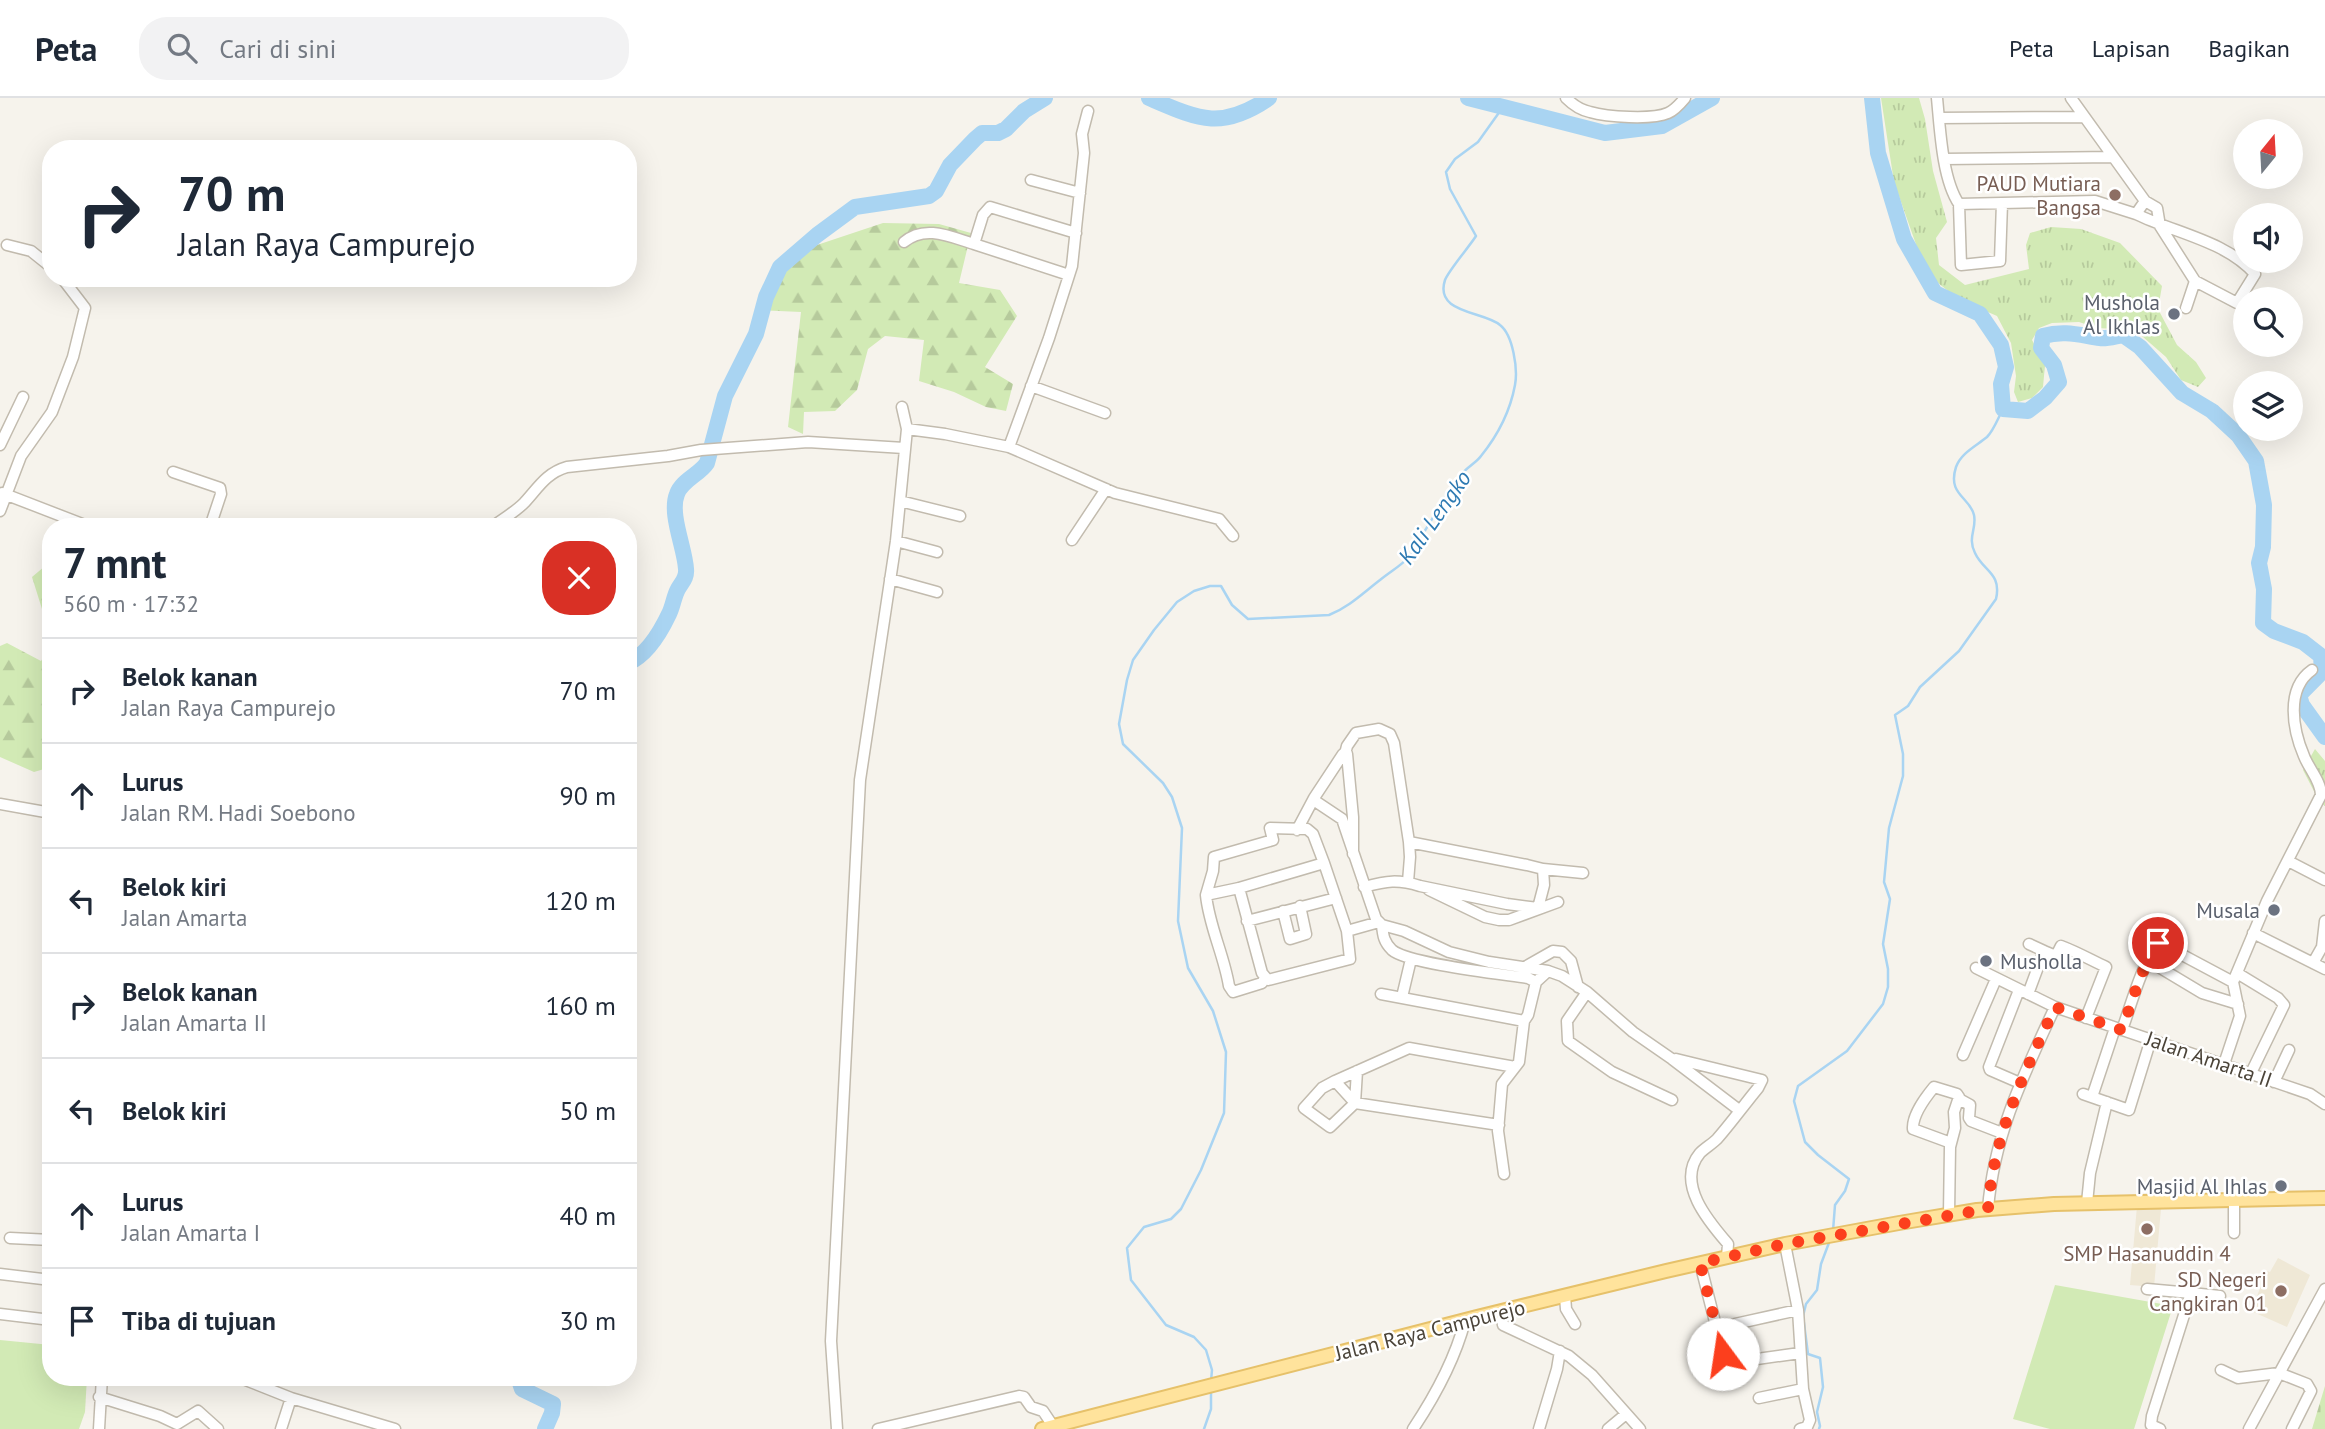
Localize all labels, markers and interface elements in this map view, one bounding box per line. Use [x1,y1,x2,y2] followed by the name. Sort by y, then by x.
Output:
[139,17,629,80] search box
[35,27,97,70] text: Peta
[163,29,201,67] icon: search
[219,32,336,65] text: Cari di sini
[2009,33,2054,64] text: Peta
[2092,33,2170,64] text: Lapisan
[2208,33,2290,64] text: Bagikan
[2233,119,2303,189] north arrow
[2233,119,2303,441] map controls
[178,161,285,225] text: 70 m
[63,168,154,259] icon: right
[1977,170,2101,221] place label: PAUD Mutiara Bangsa
[2107,187,2123,203] marker: PAUD Mutiara Bangsa
[2233,203,2303,273] button: sound
[178,223,475,265] text: Jalan Raya Campurejo
[2233,287,2303,357] button: search
[2083,289,2160,340] place label: Mushola Al Ikhlas
[2166,306,2182,322] marker: Mushola Al Ikhlas
[2233,371,2303,441] button: layers
[1391,464,1477,570] water label: Kali Lengko
[63,535,167,590] text: 7 mnt
[542,541,616,615] button: close
[63,589,199,618] text: 560 m · 17:32
[122,660,258,693] text: Belok kanan
[63,672,101,710] icon: right
[560,674,616,707] text: 70 m
[122,693,336,722] text: Jalan Raya Campurejo
[122,765,183,798] text: Lurus
[63,777,101,815] icon: ahead
[560,779,616,812] text: 90 m
[122,798,356,827] text: Jalan RM. Hadi Soebono
[122,870,227,903] text: Belok kiri
[63,882,101,920] icon: left
[545,884,616,917] text: 120 m
[2196,897,2260,924] place label: Musala
[2266,902,2282,918] marker: Musala
[122,903,247,932] text: Jalan Amarta
[2128,913,2188,973] pin
[2139,924,2177,962] icon: arrive
[2000,948,2082,975] place label: Musholla
[1978,953,1994,969] marker: Musholla
[122,975,258,1008] text: Belok kanan
[63,987,101,1025] icon: right
[545,989,616,1022] text: 160 m
[122,1008,267,1037] text: Jalan Amarta II
[2141,1024,2276,1093] street label: Jalan Amarta II
[63,1092,101,1130] icon: left
[122,1094,227,1127] text: Belok kiri
[560,1094,616,1127] text: 50 m
[2137,1173,2267,1200] place label: Masjid Al Ihlas
[2273,1178,2289,1194] marker: Masjid Al Ihlas
[122,1185,183,1218] text: Lurus
[63,1197,101,1235] icon: ahead
[560,1199,616,1232] text: 40 m
[122,1218,260,1247] text: Jalan Amarta I
[2139,1221,2155,1237] marker: SMP Hasanuddin 4
[2063,1240,2231,1267] place label: SMP Hasanuddin 4
[2149,1266,2267,1317] place label: SD Negeri Cangkiran 01
[2273,1283,2289,1299] marker: SD Negeri Cangkiran 01
[1331,1293,1528,1367] street label: Jalan Raya Campurejo
[63,1302,101,1340] icon: arrive
[122,1304,276,1337] text: Tiba di tujuan
[560,1304,616,1337] text: 30 m
[1686,1317,1760,1391] position arrow

